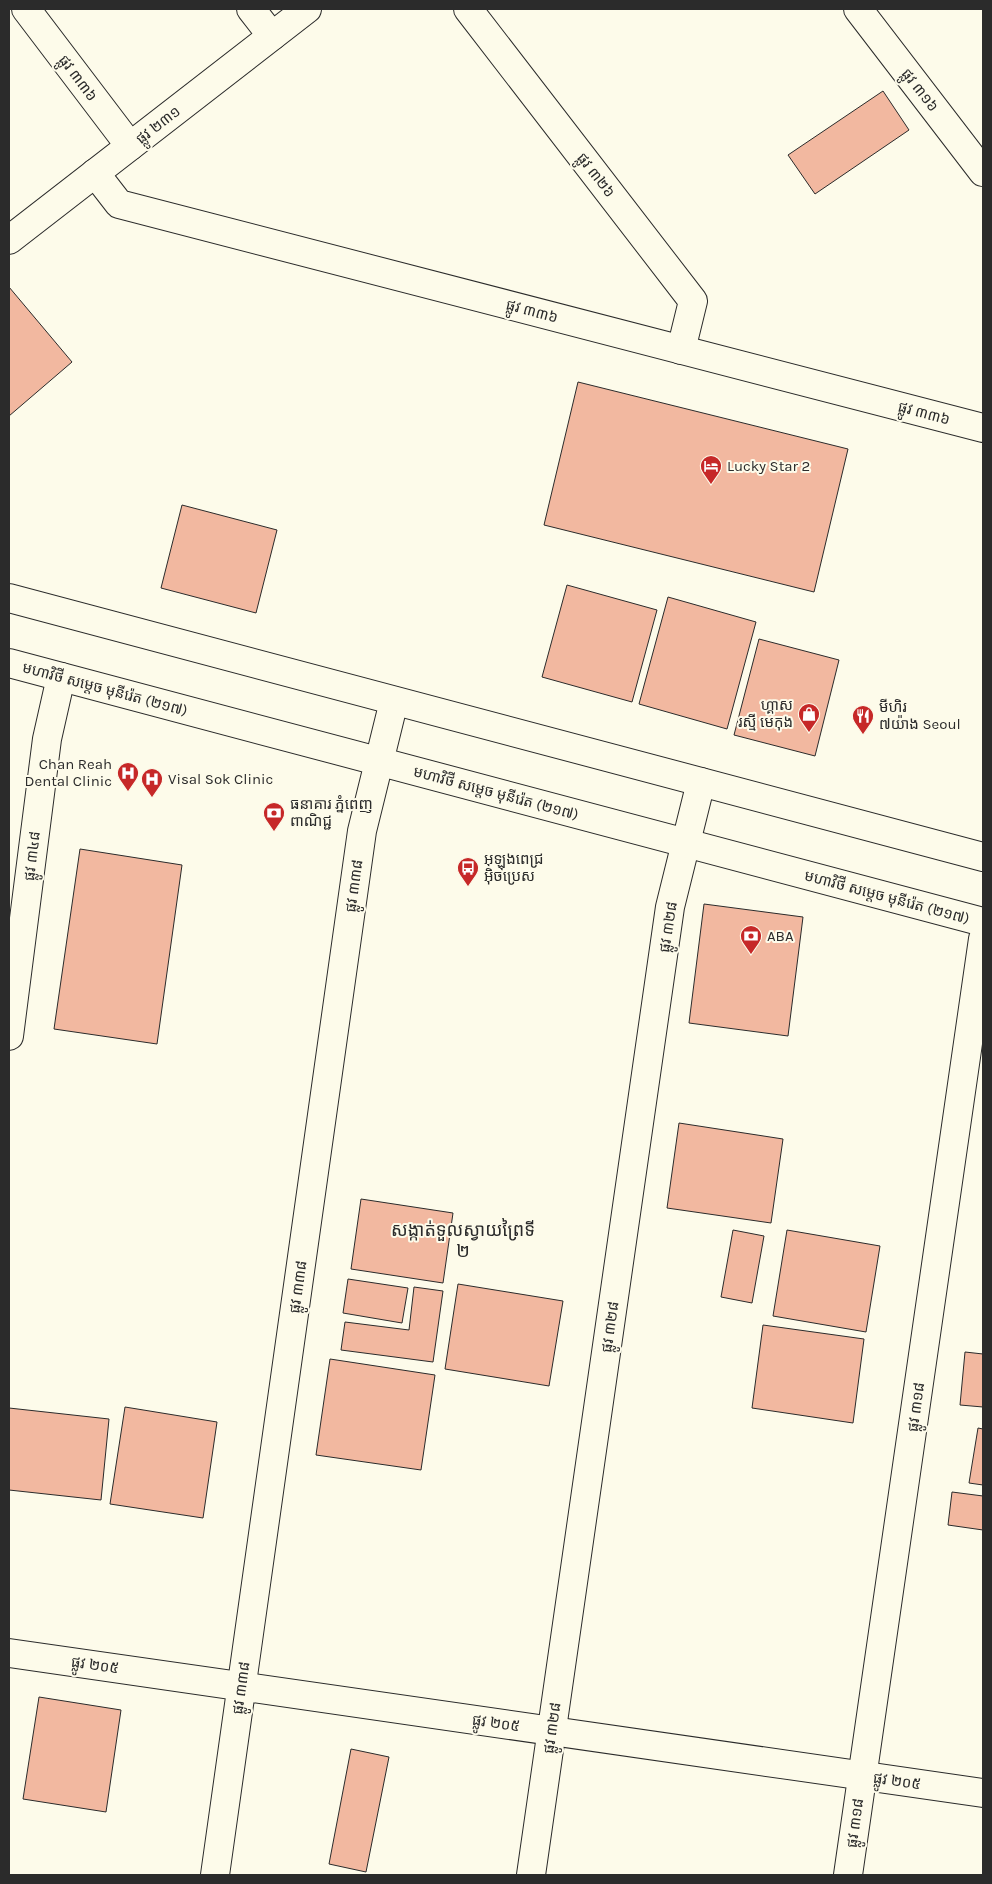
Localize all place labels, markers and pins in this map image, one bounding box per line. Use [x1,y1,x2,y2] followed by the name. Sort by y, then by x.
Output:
[699,454,723,485] hotel icon: Lucky Star 2
[727,457,810,475] place label: Lucky Star 2
[738,696,793,731] place label: ហ្គាស រស្មី មេកុង
[879,698,961,733] place label: មីហិរ ៧យ៉ាង Seoul
[797,702,821,733] shop icon: ហ្គាស រស្មី មេកុង
[851,704,875,735] restaurant icon: មីហិរ ៧យ៉ាង Seoul
[25,755,112,790] place label: Chan Reah Dental Clinic
[116,761,140,792] hospital icon: Chan Reah Dental Clinic
[140,767,164,798] hospital icon: Visal Sok Clinic
[168,770,273,788] place label: Visal Sok Clinic
[290,795,373,830] place label: ធនាគារ ភ្នំពេញ ពាណិជ្ជ
[262,801,286,832] bank icon: ធនាគារ ភ្នំពេញ ពាណិជ្ជ
[484,850,543,885] place label: អុឡុងពេជ្រ អ៊ិចប្រេស
[456,856,480,887] bus stop icon: អុឡុងពេជ្រ អ៊ិចប្រេស
[739,924,763,955] bank icon: ABA
[767,927,794,945] place label: ABA

